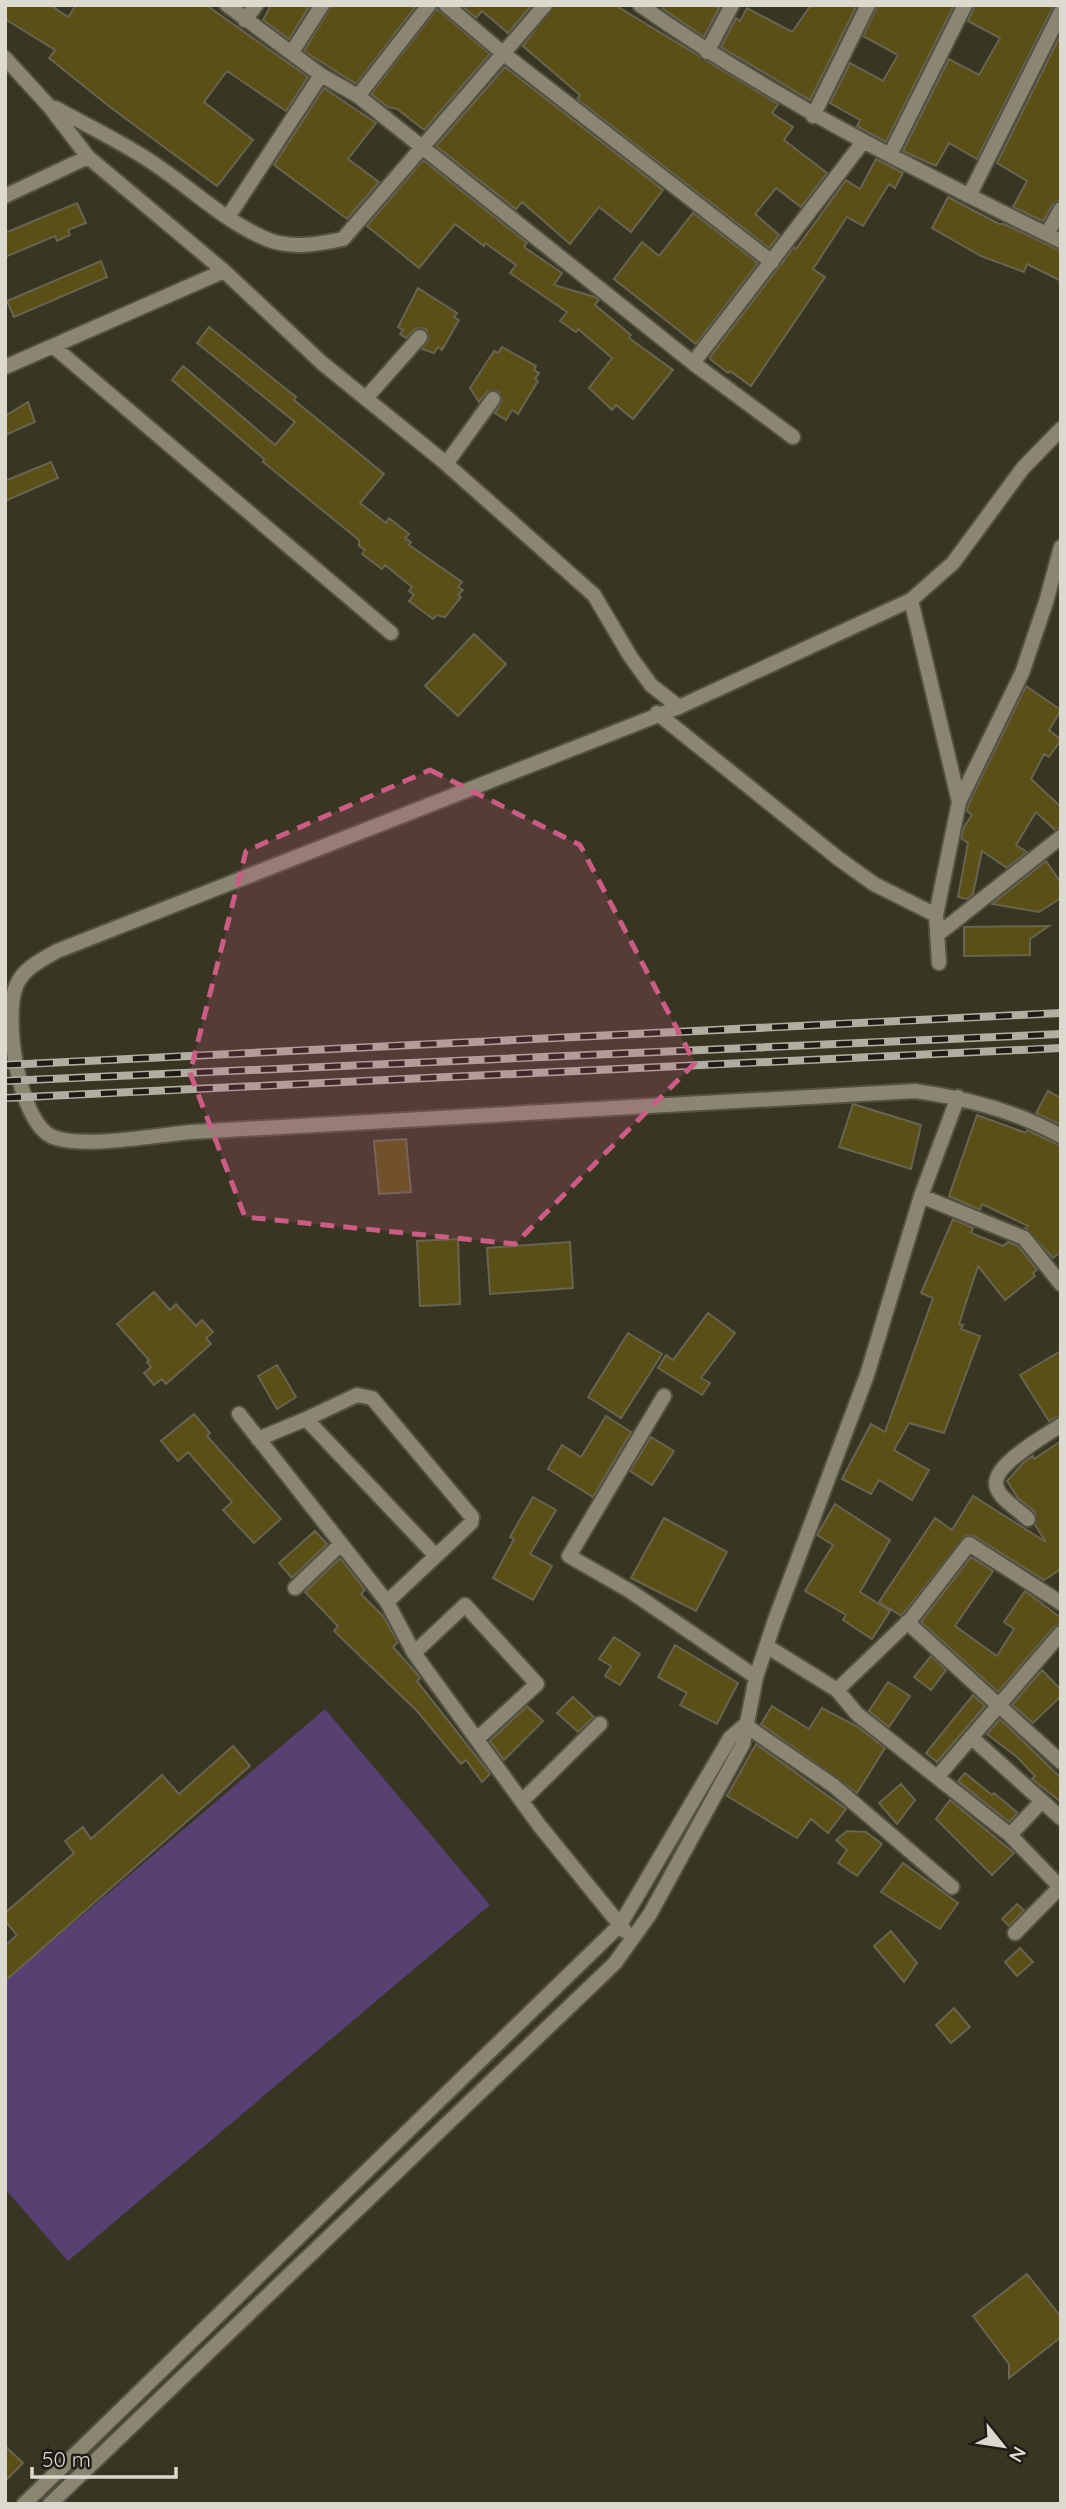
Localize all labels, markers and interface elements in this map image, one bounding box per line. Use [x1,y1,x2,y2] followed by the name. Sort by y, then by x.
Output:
[968,2411,1038,2481] north arrow
[32,2436,175,2480] scale bar
[1004,2442,1032,2467] text: N
[42,2446,91,2472] text: 50 m

